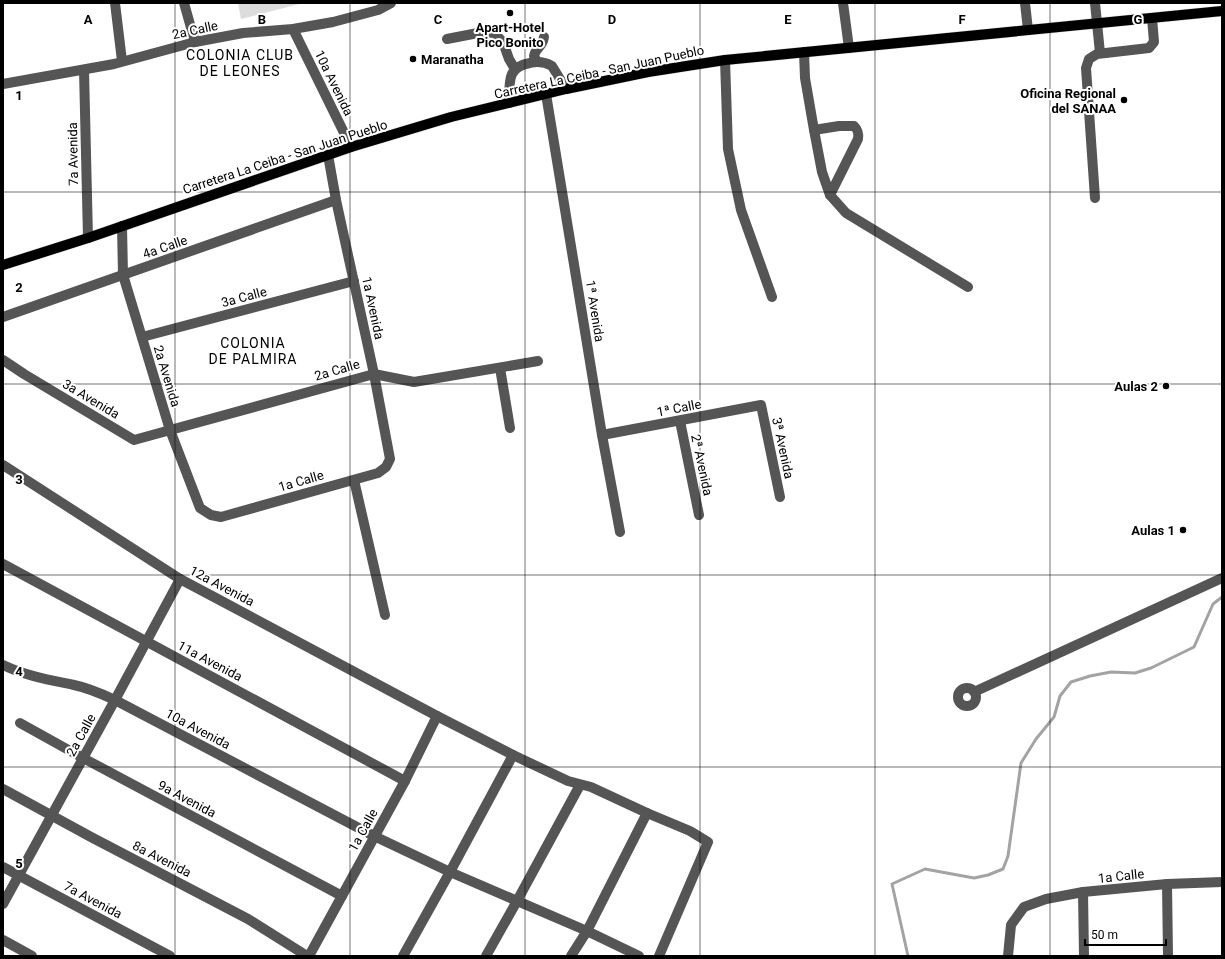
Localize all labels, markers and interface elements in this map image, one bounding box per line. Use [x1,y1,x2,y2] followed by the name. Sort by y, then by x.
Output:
[505,8,515,18] marker: Apart-Hotel Pico Bonito
[84,12,93,27] text: A
[258,12,266,27] text: B
[434,12,443,27] text: C
[608,12,616,27] text: D
[784,12,792,27] text: E
[958,12,966,27] text: F
[1134,12,1143,27] text: G
[171,18,219,42] street label: 2a Calle
[476,20,544,50] place label: Apart-Hotel Pico Bonito
[493,42,705,102] street label: Carretera La Ceiba - San Juan Pueblo
[186,47,294,79] district label: COLONIA CLUB DE LEONES
[312,48,356,118] street label: 10a Avenida
[421,52,484,67] place label: Maranatha
[408,54,418,64] marker: Maranatha
[1020,86,1116,116] place label: Oficina Regional del SANAA
[15,88,23,103] text: 1
[1119,95,1129,105] marker: Oficina Regional del SANAA
[181,117,389,197] street label: Carretera La Ceiba - San Juan Pueblo
[65,122,81,186] street label: 7a Avenida
[141,232,189,262] street label: 4a Calle
[359,275,387,341] street label: 1a Avenida
[583,279,607,343] street label: 1ª Avenida
[15,280,23,295] text: 2
[220,284,268,310] street label: 3a Calle
[209,335,297,367] district label: COLONIA DE PALMIRA
[151,343,183,409] street label: 2a Avenida
[313,356,361,384] street label: 2a Calle
[60,376,122,422] street label: 3a Avenida
[1114,379,1158,394] place label: Aulas 2
[1161,381,1171,391] marker: Aulas 2
[655,396,703,420] street label: 1ª Calle
[769,416,797,480] street label: 3ª Avenida
[688,433,716,497] street label: 2ª Avenida
[277,467,325,495] street label: 1a Calle
[15,472,23,487] text: 3
[1131,523,1175,538] place label: Aulas 1
[1178,525,1188,535] marker: Aulas 1
[187,563,257,609] street label: 12a Avenida
[175,638,245,684] street label: 11a Avenida
[15,664,23,679] text: 4
[163,706,233,752] street label: 10a Avenida
[63,711,99,759] street label: 2a Calle
[155,777,219,821] street label: 9a Avenida
[345,806,381,854] street label: 1a Calle
[130,838,194,880] street label: 8a Avenida
[15,856,23,871] text: 5
[1097,866,1145,886] street label: 1a Calle
[61,878,125,922] street label: 7a Avenida
[1085,921,1166,947] scale bar
[1091,928,1118,942] text: 50 m

